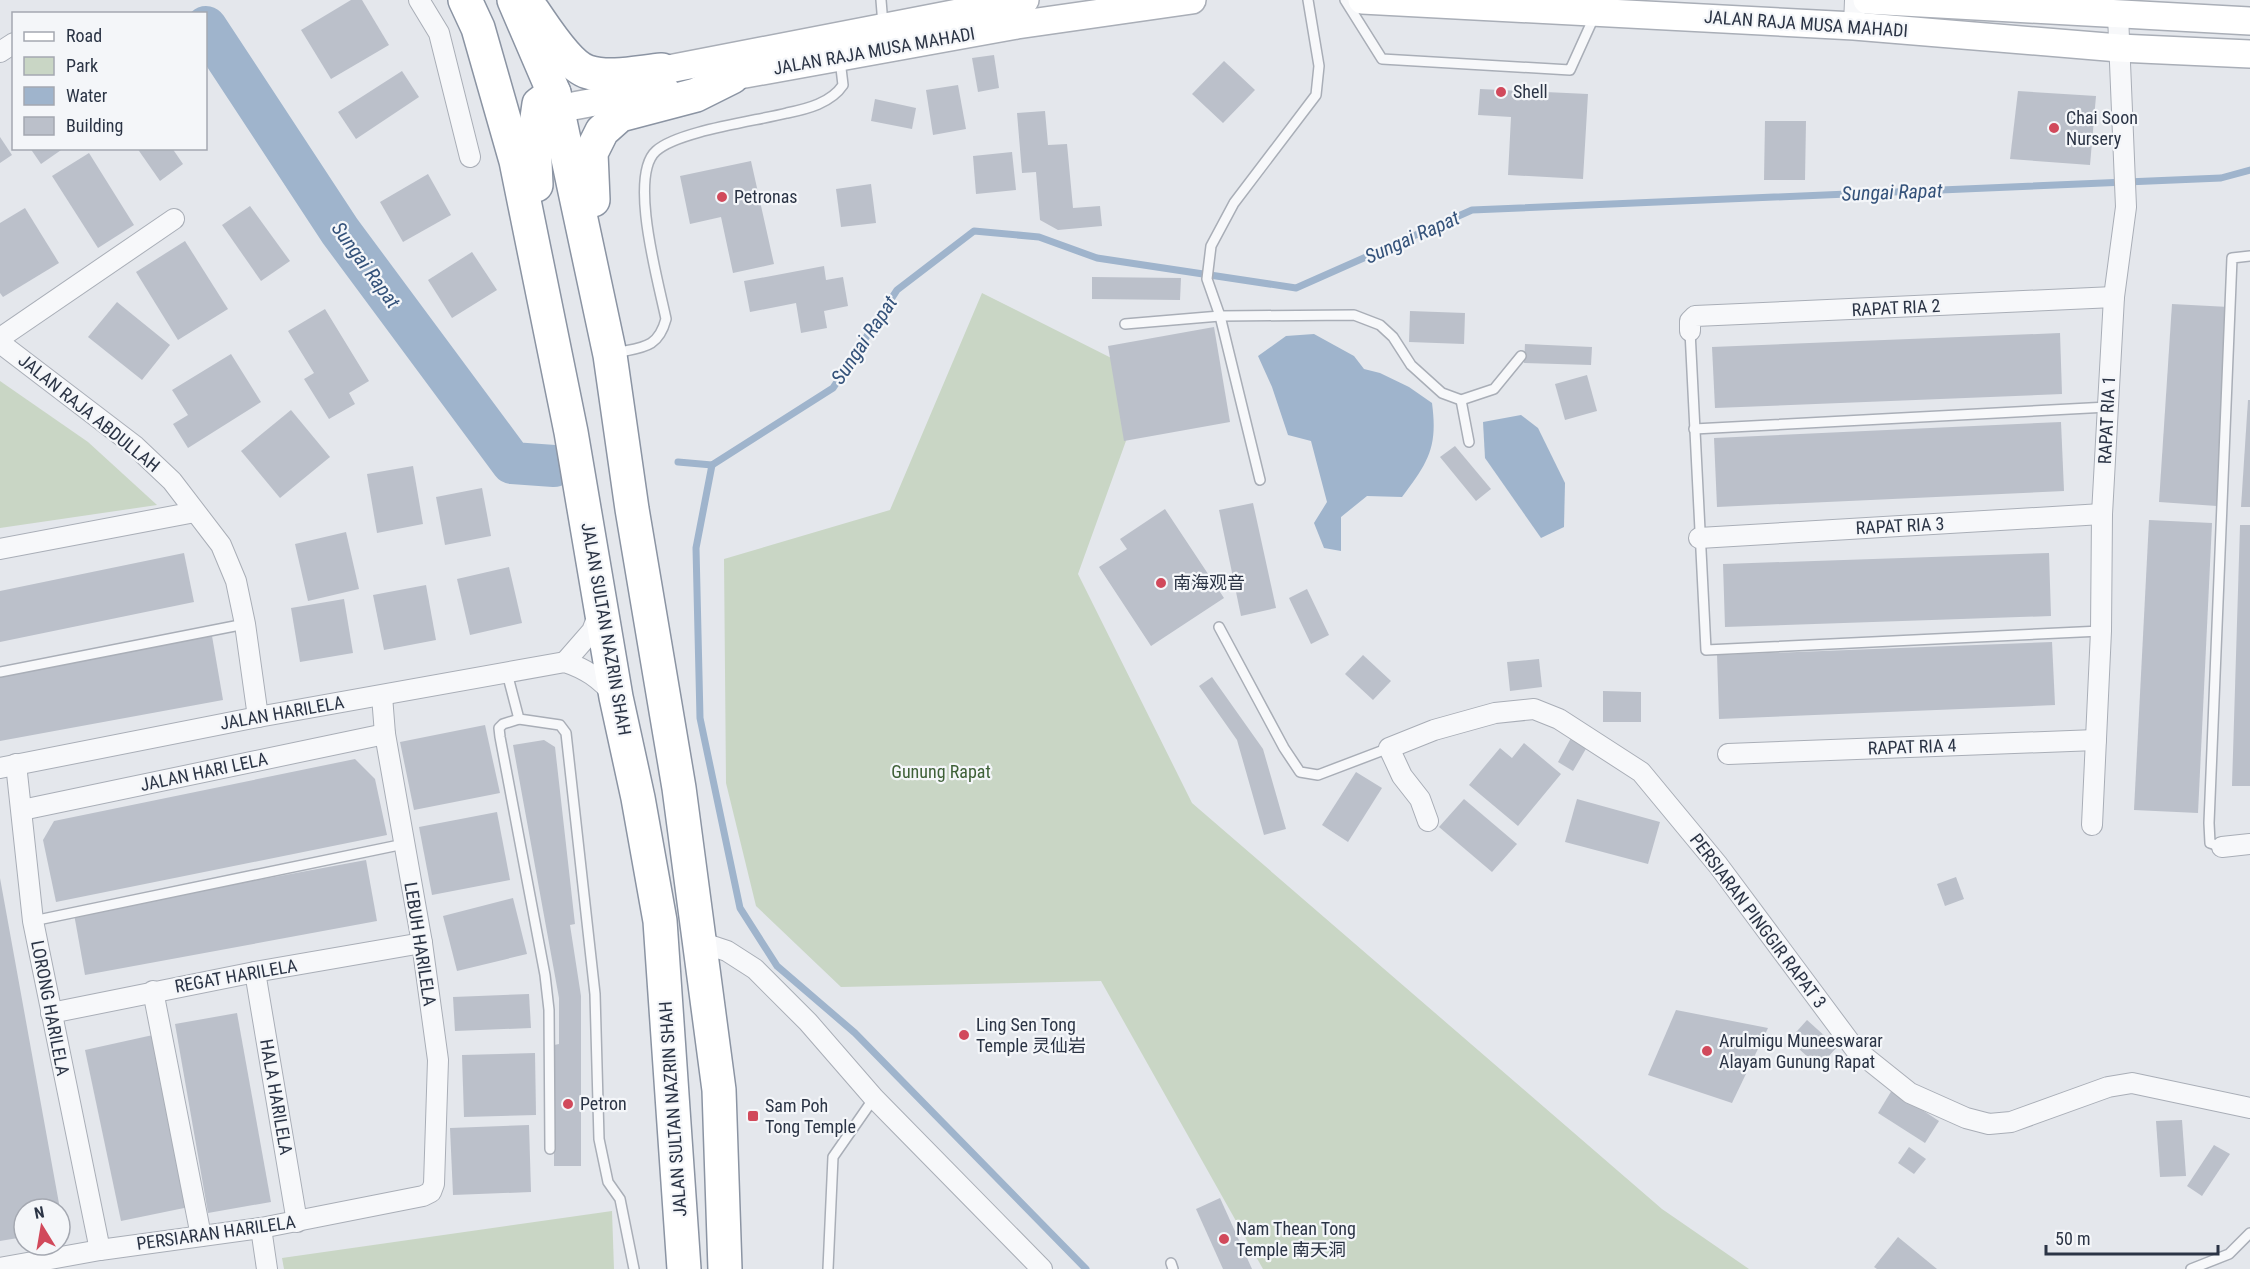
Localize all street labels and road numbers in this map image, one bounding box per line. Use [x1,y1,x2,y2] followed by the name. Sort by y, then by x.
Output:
[1703,6,1909,41] street label: JALAN RAJA MUSA MAHADI
[771,22,976,79] street label: JALAN RAJA MUSA MAHADI
[1851,295,1941,320] street label: RAPAT RIA 2
[14,349,164,476] street label: JALAN RAJA ABDULLAH
[2094,375,2119,465] street label: RAPAT RIA 1
[1855,513,1945,538] street label: RAPAT RIA 3
[577,521,636,737] street label: JALAN SULTAN NAZRIN SHAH
[218,691,346,734] street label: JALAN HARILELA
[1867,734,1957,759] street label: RAPAT RIA 4
[138,748,270,795] street label: JALAN HARI LELA
[1686,829,1831,1012] street label: PERSIARAN PINGGIR RAPAT 3
[400,880,441,1008] street label: LEBUH HARILELA
[27,938,74,1078] street label: LORONG HARILELA
[173,954,299,997] street label: REGAT HARILELA
[654,1001,691,1217] street label: JALAN SULTAN NAZRIN SHAH
[256,1037,297,1157] street label: HALA HARILELA
[135,1211,297,1254] street label: PERSIARAN HARILELA

